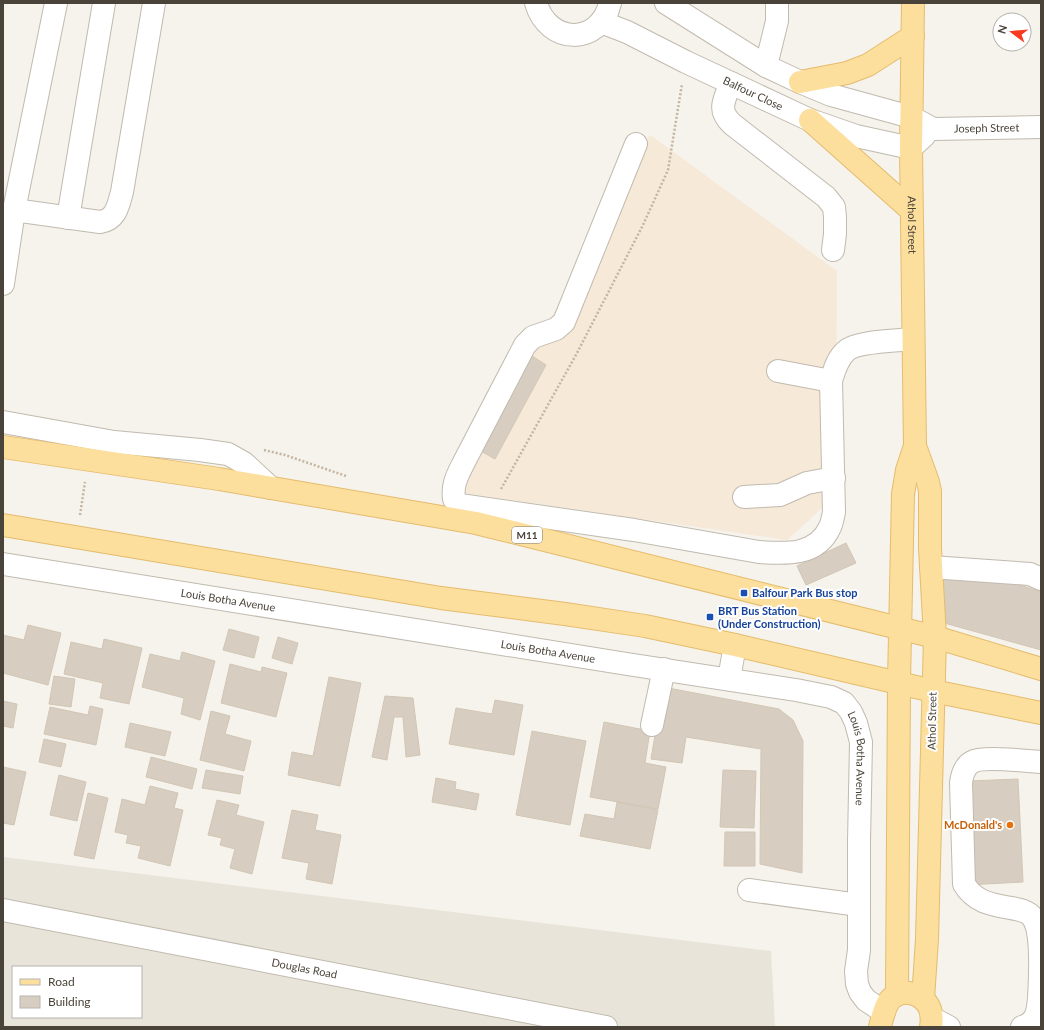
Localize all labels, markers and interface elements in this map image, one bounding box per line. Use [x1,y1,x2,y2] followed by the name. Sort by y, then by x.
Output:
[992,12,1032,52] north arrow
[994,23,1009,35] text: N
[721,73,785,113] street label: Balfour Close
[954,120,1019,135] street label: Joseph Street
[906,196,919,254] street label: Athol Street
[512,527,542,543] road number: M11
[180,586,277,614] street label: Louis Botha Avenue
[752,586,858,599] place label: Balfour Park Bus stop
[739,588,749,598] marker: Balfour Park Bus stop
[718,604,821,630] place label: BRT Bus Station (Under Construction)
[705,612,715,622] marker: BRT Bus Station (Under Construction)
[500,637,596,665] street label: Louis Botha Avenue
[924,692,939,750] street label: Athol Street
[845,709,869,806] street label: Louis Botha Avenue
[944,818,1002,831] place label: McDonald's
[1005,820,1015,830] marker: McDonald's
[271,955,338,981] street label: Douglas Road
[12,966,142,1018] legend
[48,974,75,989] text: Road
[48,994,91,1009] text: Building

